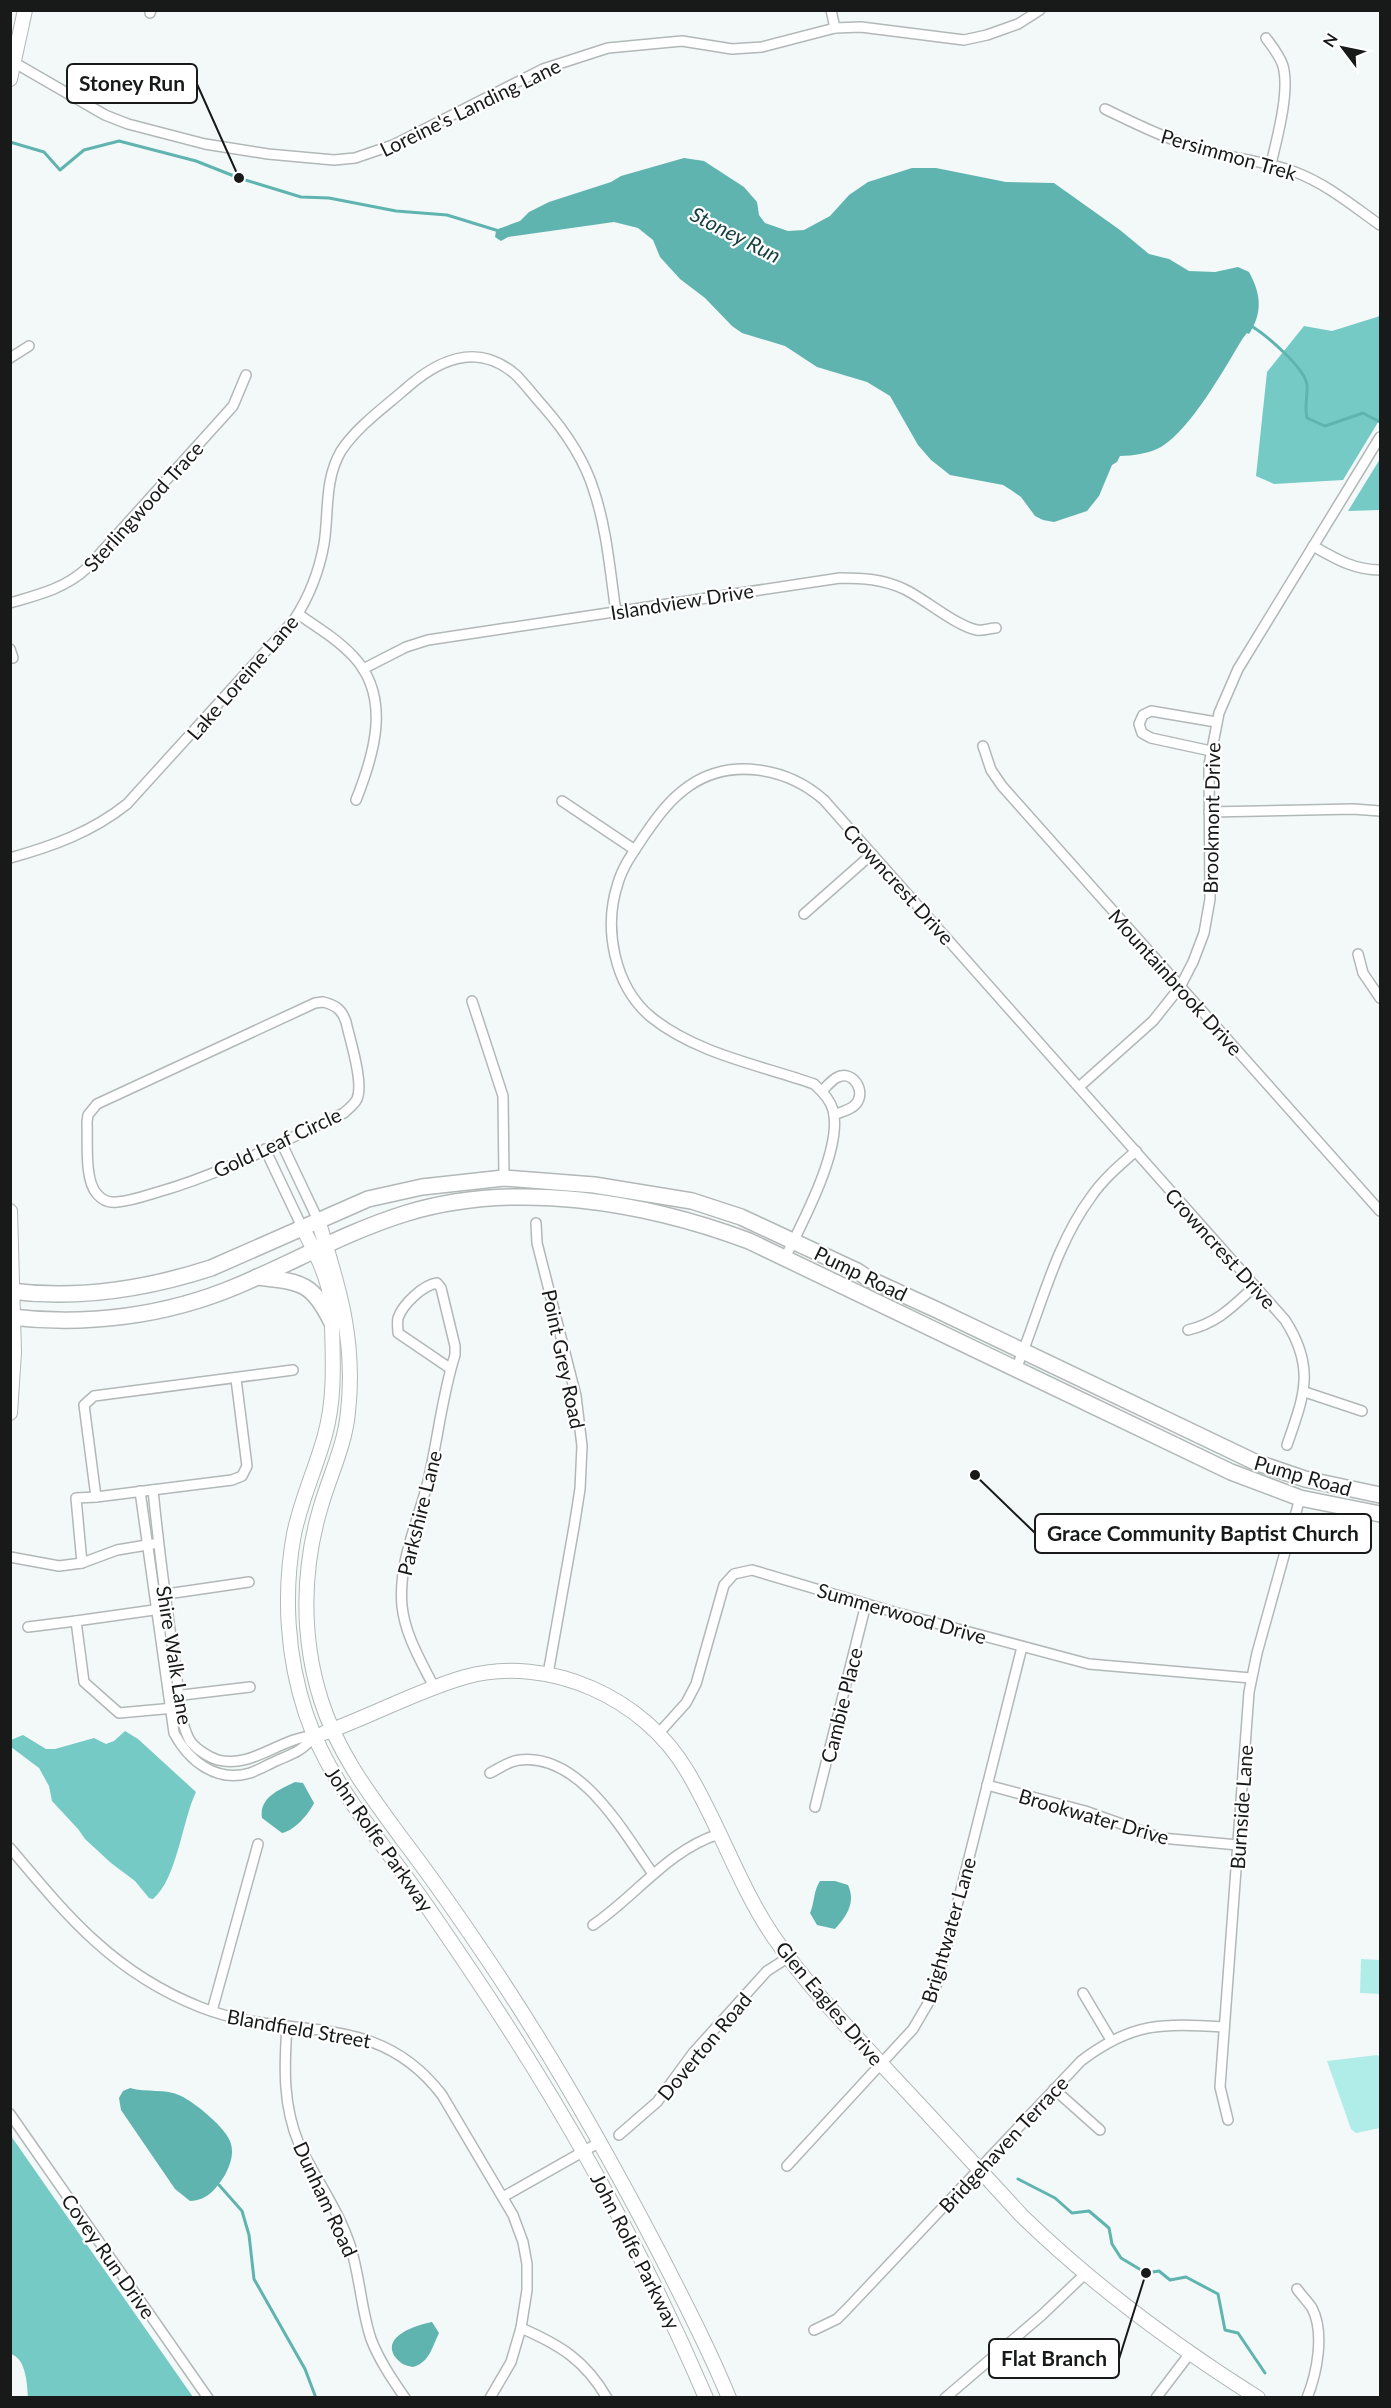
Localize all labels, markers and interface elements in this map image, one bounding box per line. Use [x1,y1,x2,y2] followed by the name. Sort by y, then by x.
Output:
[1313,18,1373,78] north arrow
[1319,30,1341,50] text: N
[376,53,564,161] street label: Loreine's Landing Lane
[67,64,197,103] callout: Stoney Run
[79,70,185,95] text: Stoney Run
[1158,123,1300,185] street label: Persimmon Trek
[687,201,785,267] water label: Stoney Run
[78,436,208,576] street label: Sterlingwood Trace
[609,578,755,624] street label: Islandview Drive
[181,610,303,744] street label: Lake Loreine Lane
[1198,742,1224,894] street label: Brookmont Drive
[839,819,959,949] street label: Crowncrest Drive
[1104,904,1248,1060] street label: Mountainbrook Drive
[209,1102,345,1182] street label: Gold Leaf Circle
[1161,1183,1281,1313] street label: Crowncrest Drive
[811,1240,911,1306] street label: Pump Road
[538,1287,590,1431] street label: Point Grey Road
[392,1448,446,1578] street label: Parkshire Lane
[1252,1450,1354,1500] street label: Pump Road
[1035,1514,1371,1553] callout: Grace Community Baptist Church
[1047,1520,1359,1545] text: Grace Community Baptist Church
[815,1577,989,1649] street label: Summerwood Drive
[152,1584,198,1726] street label: Shire Walk Lane
[815,1645,867,1765] street label: Cambie Place
[1225,1744,1257,1870] street label: Burnside Lane
[321,1762,440,1917] street label: John Rolfe Parkway
[1016,1783,1172,1849] street label: Brookwater Drive
[916,1854,980,2006] street label: Brightwater Lane
[771,1936,889,2070] street label: Glen Eagles Drive
[652,1987,756,2105] street label: Doverton Road
[225,2004,373,2052] street label: Blandfield Street
[933,2071,1073,2217] street label: Bridgehaven Terrace
[289,2138,363,2260] street label: Dunham Road
[586,2169,686,2334] street label: John Rolfe Parkway
[57,2189,161,2323] street label: Covey Run Drive
[989,2339,1119,2378] callout: Flat Branch
[1001,2345,1107,2370] text: Flat Branch

